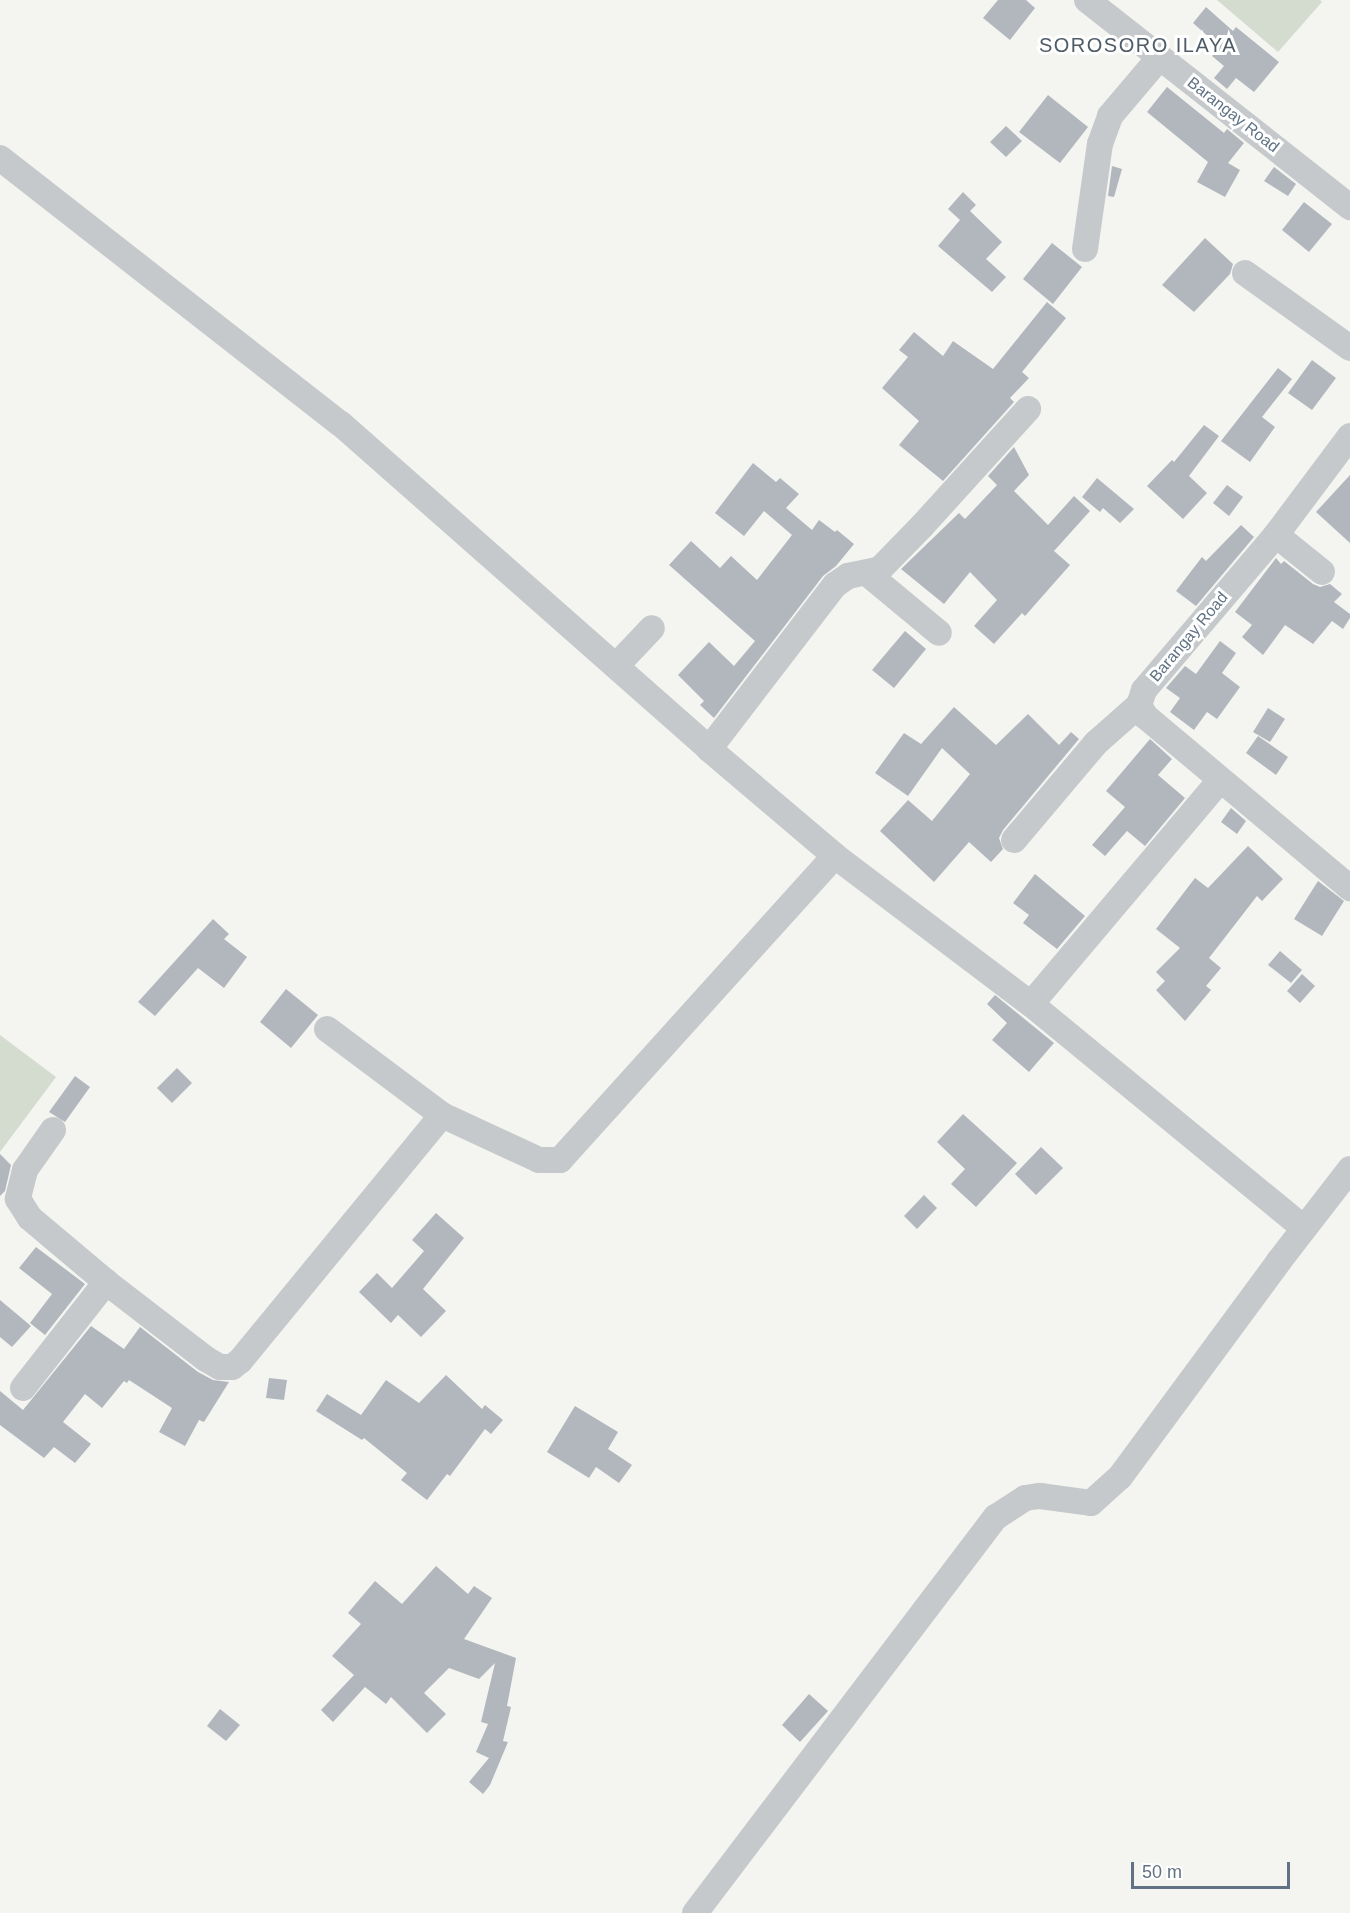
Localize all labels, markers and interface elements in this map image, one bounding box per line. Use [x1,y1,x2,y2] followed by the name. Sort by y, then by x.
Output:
[1039,33,1237,57] district label: SOROSORO ILAYA
[1183,73,1283,157] street label: Barangay Road
[1146,588,1232,686] street label: Barangay Road
[1134,1850,1293,1888] scale bar
[1142,1862,1182,1882] text: 50 m

